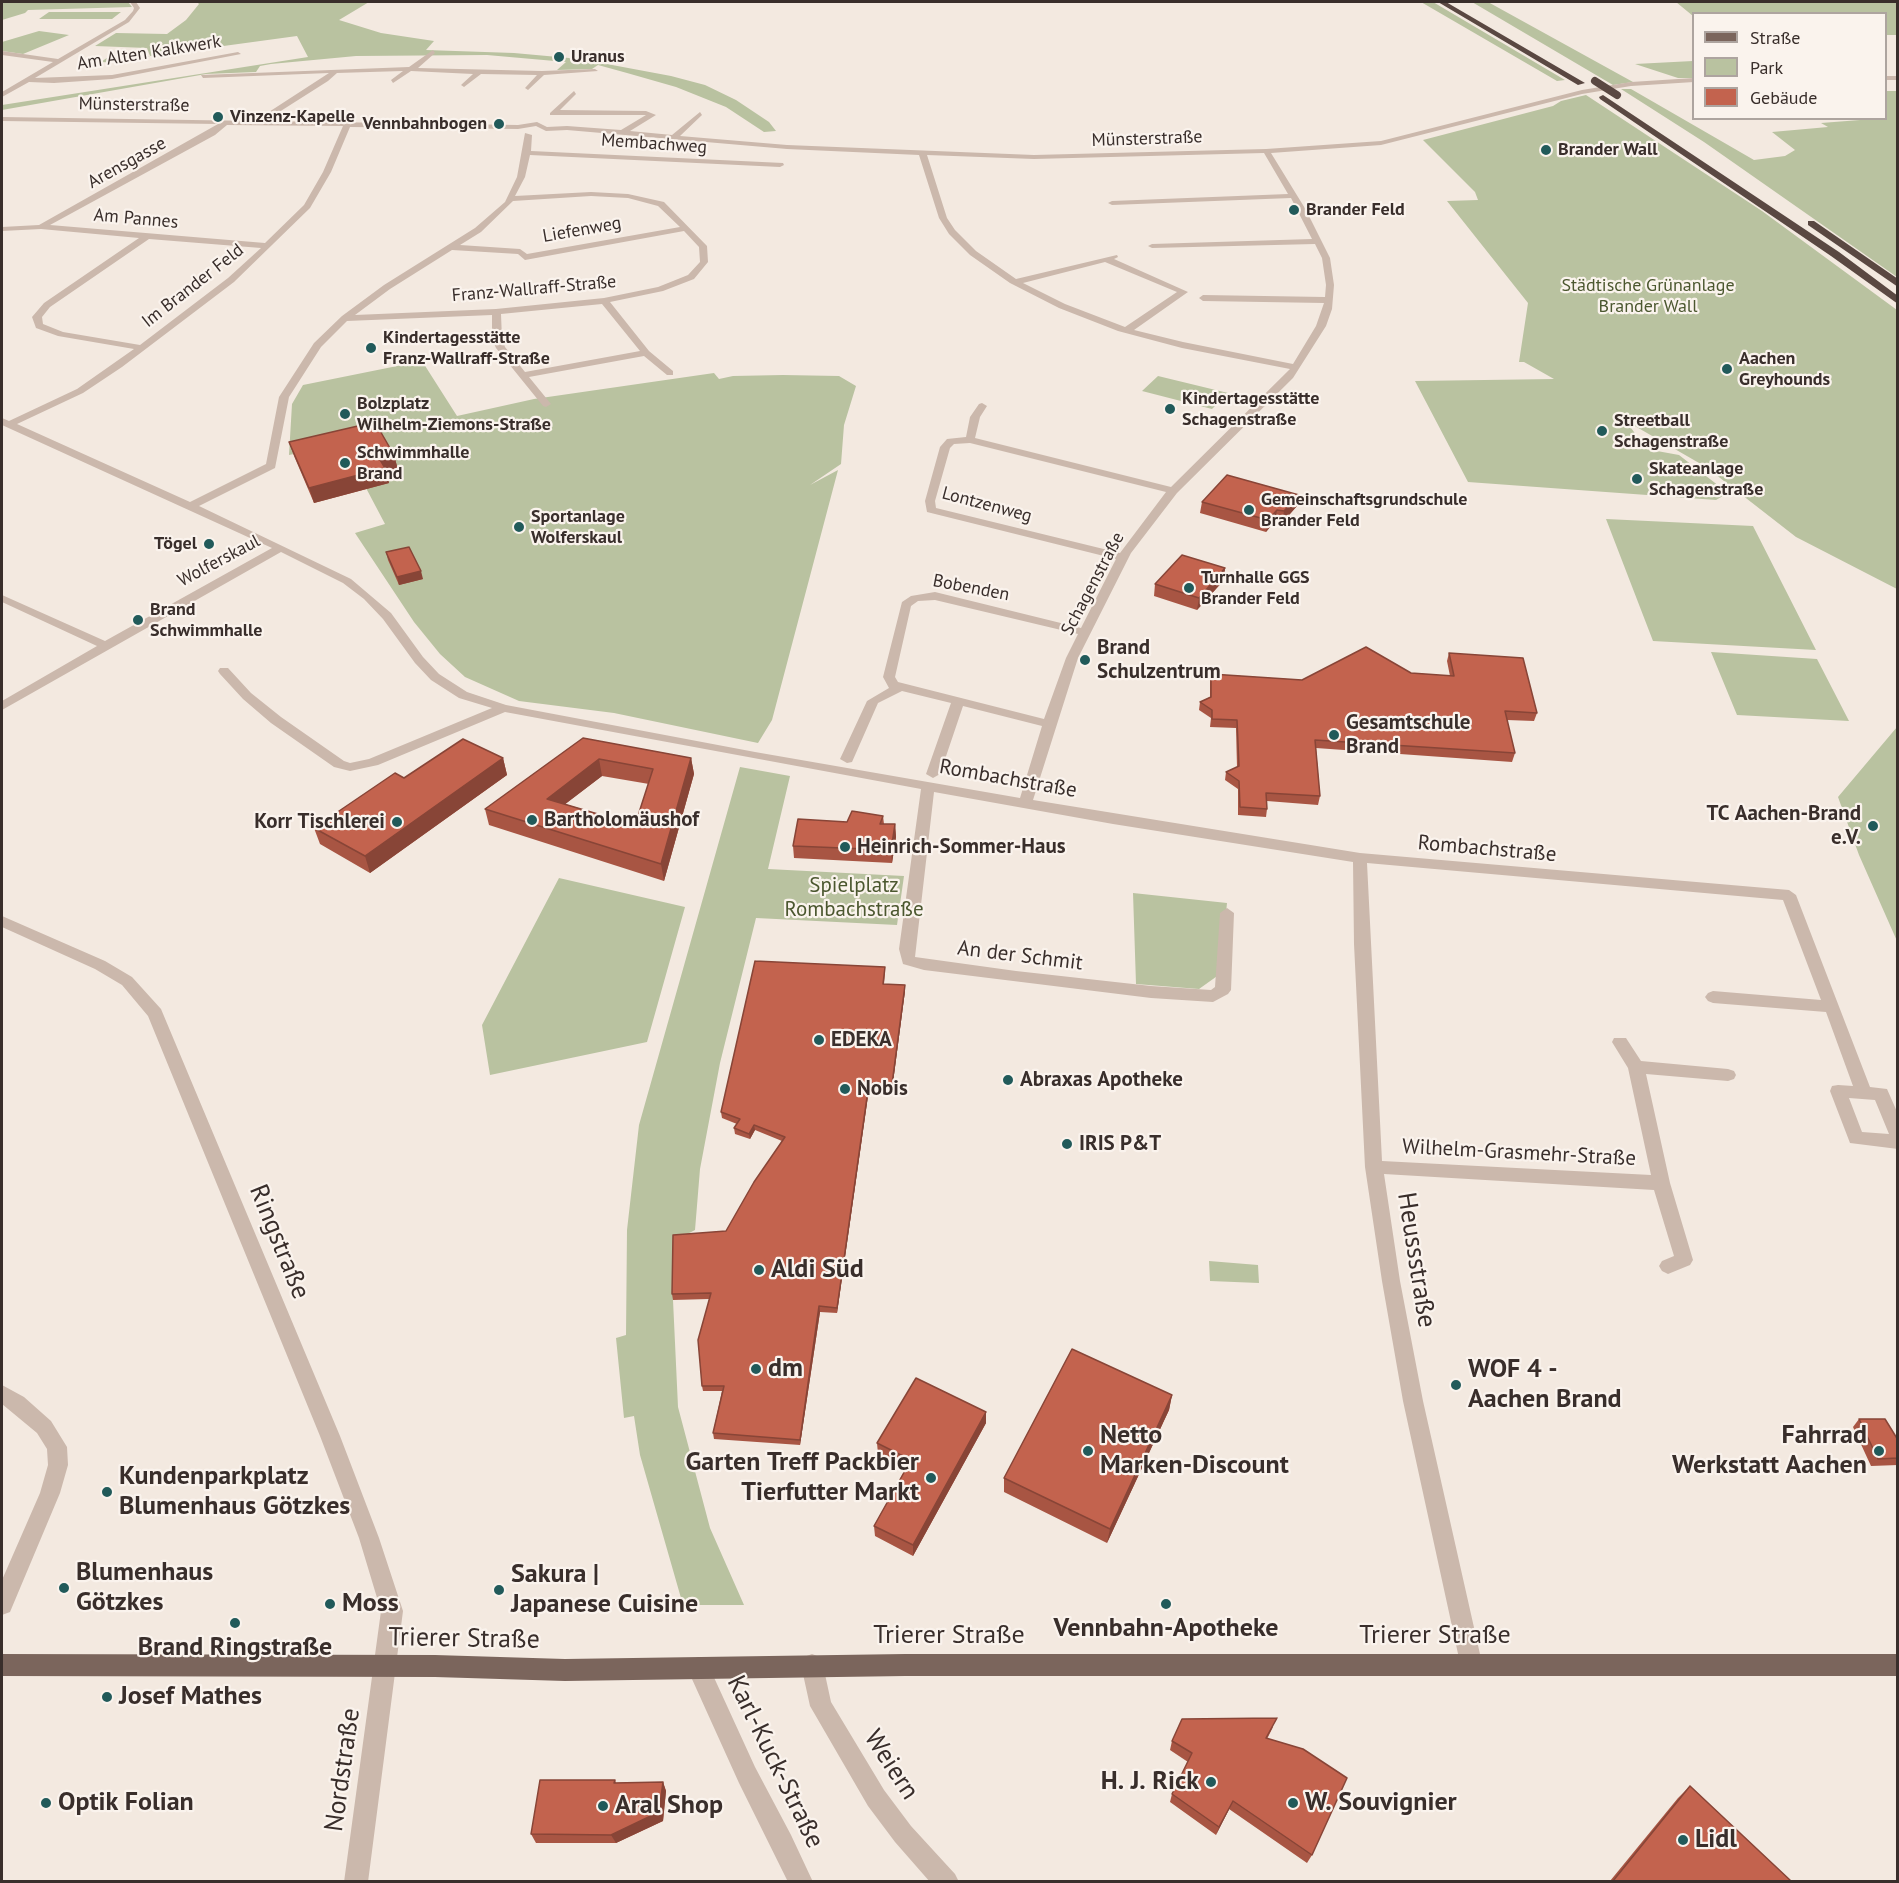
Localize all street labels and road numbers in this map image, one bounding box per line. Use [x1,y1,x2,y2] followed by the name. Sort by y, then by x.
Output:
[75,31,223,75] street label: Am Alten Kalkwerk
[78,93,190,117] street label: Münsterstraße
[1091,126,1203,152] street label: Münsterstraße
[600,130,708,158] street label: Membachweg
[84,133,170,193] street label: Arensgasse
[93,205,179,233] street label: Am Pannes
[541,212,623,248] street label: Liefenweg
[138,240,248,332] street label: Im Brander Feld
[451,271,617,307] street label: Franz-Wallraff-Straße
[940,483,1034,527] street label: Lontzenweg
[1057,529,1129,639] street label: Schagenstraße
[174,530,264,592] street label: Wolferskaul
[931,570,1011,606] street label: Bobenden
[937,755,1079,803] street label: Rombachstraße
[1417,830,1557,868] street label: Rombachstraße
[956,936,1084,976] street label: An der Schmit
[1401,1134,1637,1172] street label: Wilhelm-Grasmehr-Straße
[242,1180,316,1304] street label: Ringstraße
[1390,1190,1442,1330] street label: Heussstraße
[873,1620,1025,1652] street label: Trierer Straße
[1359,1620,1511,1652] street label: Trierer Straße
[388,1622,540,1656] street label: Trierer Straße
[720,1671,830,1853] street label: Karl-Kuck-Straße
[319,1706,367,1834] street label: Nordstraße
[857,1724,925,1806] street label: Weiern

